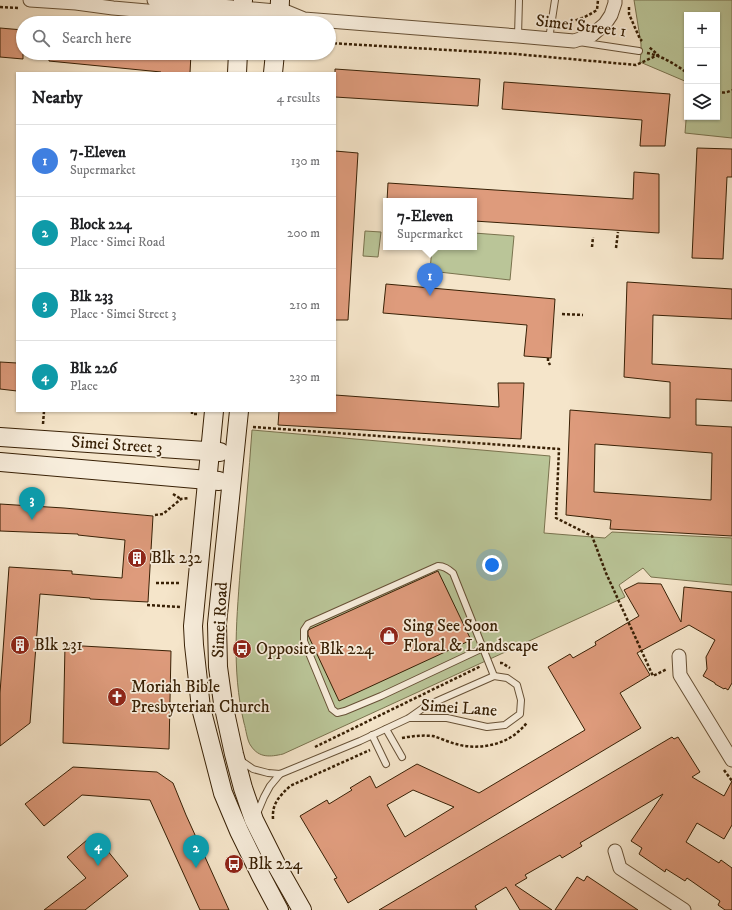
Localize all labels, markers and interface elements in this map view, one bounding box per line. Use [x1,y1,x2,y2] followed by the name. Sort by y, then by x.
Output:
[534,10,628,42] street label: Simei Street 1
[684,12,720,120] map controls
[684,12,720,48] button: +
[16,16,336,60] search box
[30,27,52,49] icon: search
[62,29,131,48] text: Search here
[684,48,720,84] button: −
[684,84,720,120] button: layers
[32,87,82,109] text: Nearby
[277,90,320,106] text: 4 results
[70,143,126,162] text: 7-Eleven
[43,153,47,169] text: 1
[291,153,320,169] text: 130 m
[70,162,136,178] text: Supermarket
[383,198,477,250] popup
[397,207,453,226] text: 7-Eleven
[70,215,132,234] text: Block 224
[42,225,48,241] text: 2
[287,225,320,241] text: 200 m
[397,226,463,242] text: Supermarket
[70,234,165,250] text: Place · Simei Road
[417,263,443,296] pin: 1
[70,287,113,306] text: Blk 233
[43,297,47,313] text: 3
[289,297,320,313] text: 210 m
[70,306,176,322] text: Place · Simei Street 3
[70,359,117,378] text: Blk 226
[41,369,49,385] text: 4
[289,369,320,385] text: 230 m
[70,378,98,394] text: Place
[71,431,163,459] street label: Simei Street 3
[19,487,45,520] pin: 3
[126,547,148,569] building icon: Blk 232
[151,547,203,569] place label: Blk 232
[482,555,502,575] your location
[207,581,233,659] street label: Simei Road
[403,615,538,657] place label: Sing See Soon Floral & Landscape
[378,625,400,647] shop icon: Sing See Soon Floral & Landscape
[9,634,31,656] building icon: Blk 231
[34,634,83,656] place label: Blk 231
[231,638,253,660] bus stop icon: Opposite Blk 224
[256,638,375,660] place label: Opposite Blk 224
[131,676,270,718] place label: Moriah Bible Presbyterian Church
[106,686,128,708] church icon: Moriah Bible Presbyterian Church
[420,694,498,722] street label: Simei Lane
[85,833,111,866] pin: 4
[183,835,209,868] pin: 2
[223,853,245,875] bus stop icon: Blk 224
[248,853,304,875] place label: Blk 224

